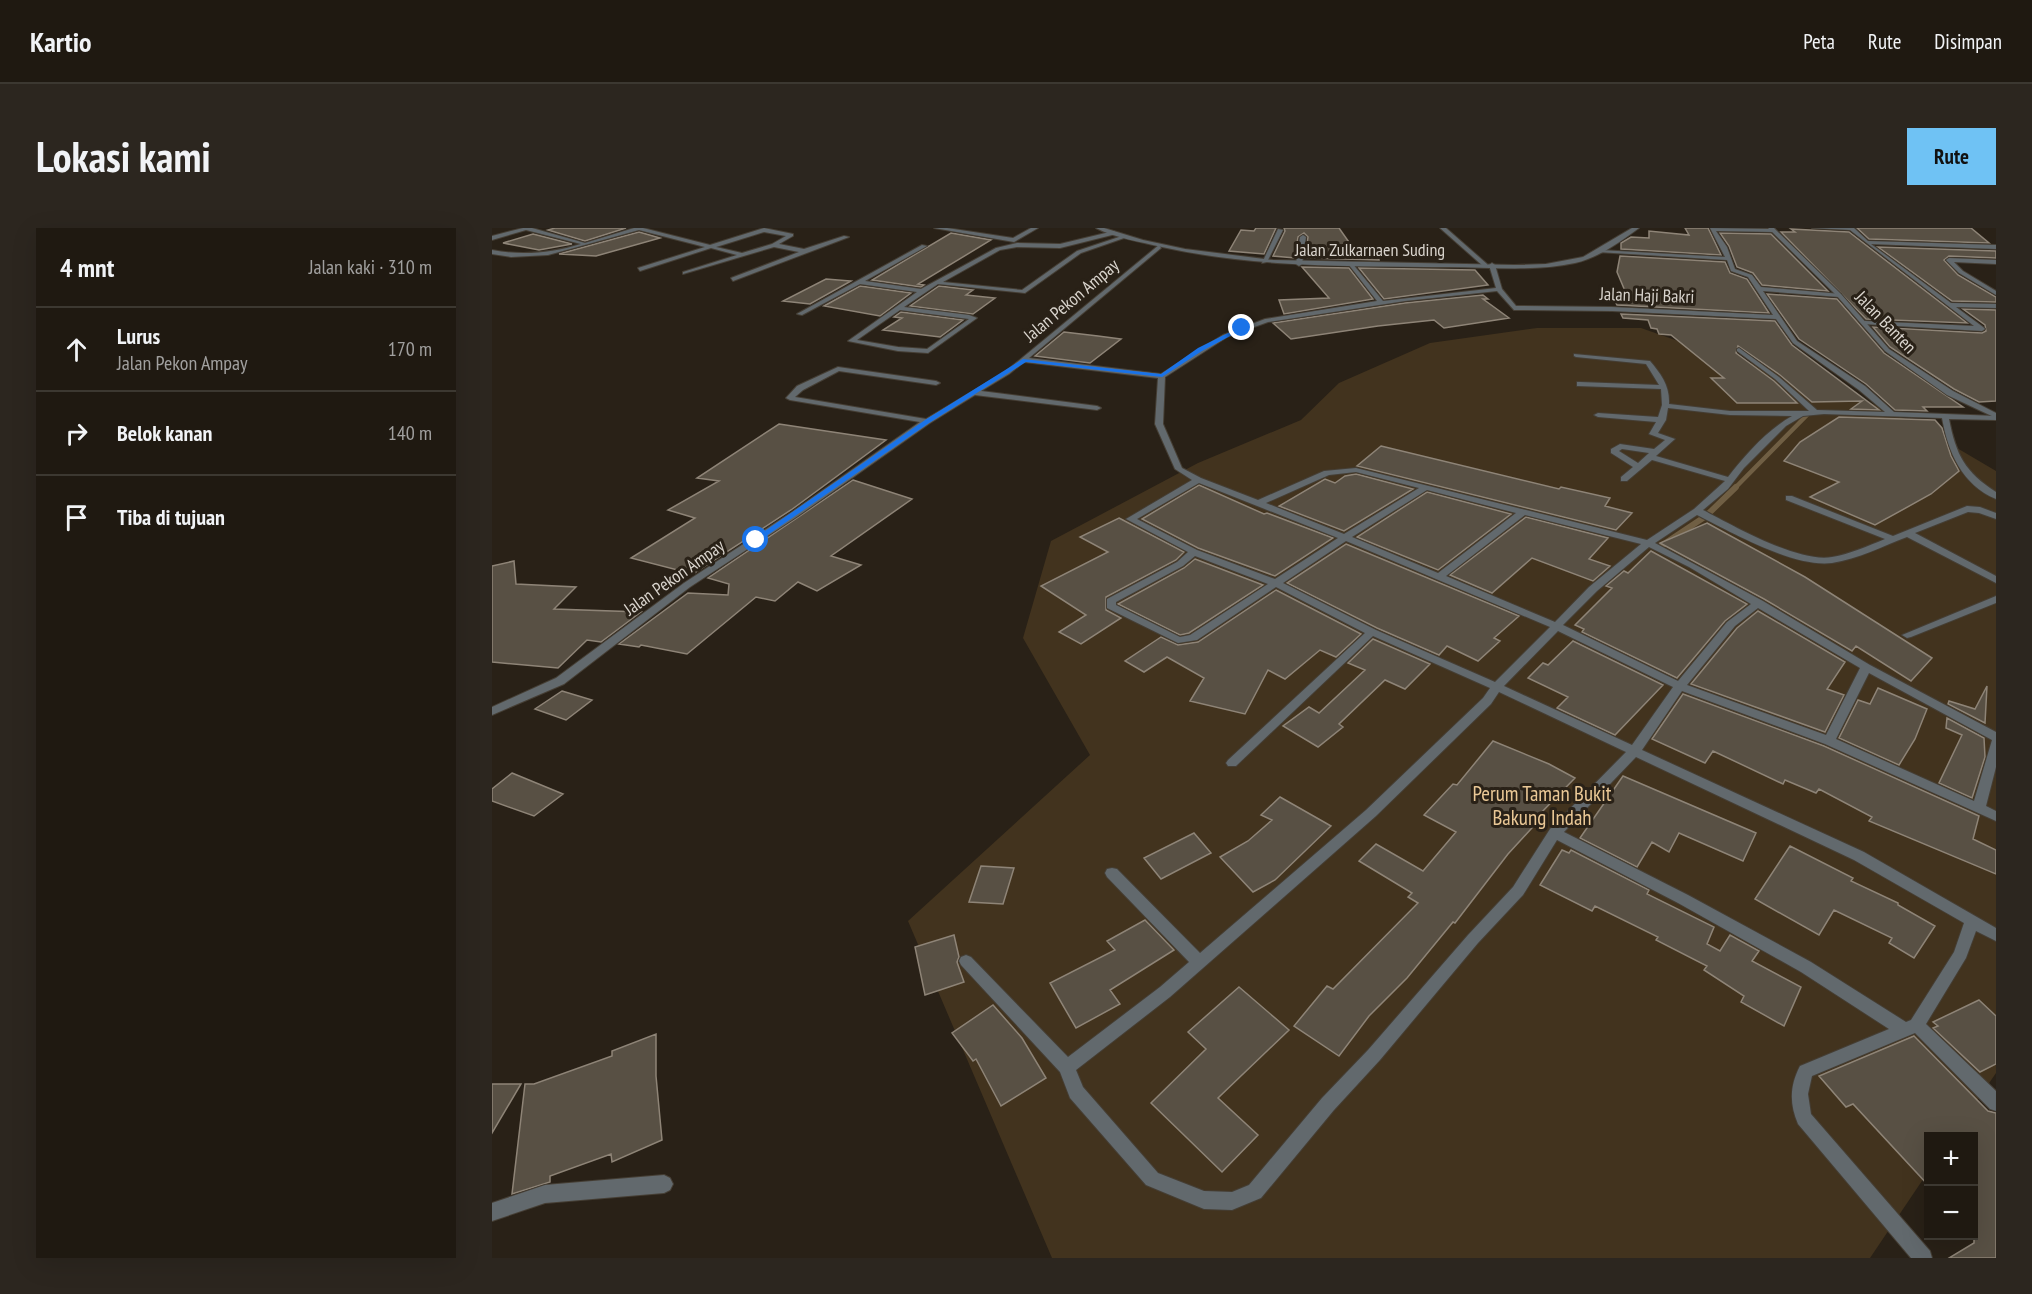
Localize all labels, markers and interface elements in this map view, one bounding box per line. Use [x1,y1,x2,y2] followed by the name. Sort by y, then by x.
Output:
[30,23,92,60] text: Kartio
[1803,28,1835,55] text: Peta
[1868,28,1901,55] text: Rute
[1934,28,2002,55] text: Disimpan
[1907,128,1996,185] button: Rute
[36,129,211,184] text: Lokasi kami
[1294,238,1445,261] street label: Jalan Zulkarnaen Suding
[60,251,114,284] text: 4 mnt
[1018,253,1124,347] street label: Jalan Pekon Ampay
[309,254,432,280] text: Jalan kaki · 310 m
[1598,282,1695,308] street label: Jalan Haji Bakri
[1850,285,1921,358] street label: Jalan Banten
[1228,314,1254,340] route end
[117,322,160,350] text: Lurus
[60,333,93,366] icon: ahead
[388,336,432,362] text: 170 m
[117,350,248,376] text: Jalan Pekon Ampay
[60,417,93,450] icon: right
[117,419,212,447] text: Belok kanan
[388,420,432,446] text: 140 m
[60,501,93,534] icon: arrive
[117,503,225,531] text: Tiba di tujuan
[742,526,768,552] route start
[618,534,729,621] street label: Jalan Pekon Ampay
[1472,780,1612,831] park label: Perum Taman Bukit Bakung Indah
[1924,1132,1978,1240] map controls
[1924,1132,1978,1186] button: +
[1924,1186,1978,1240] button: −

